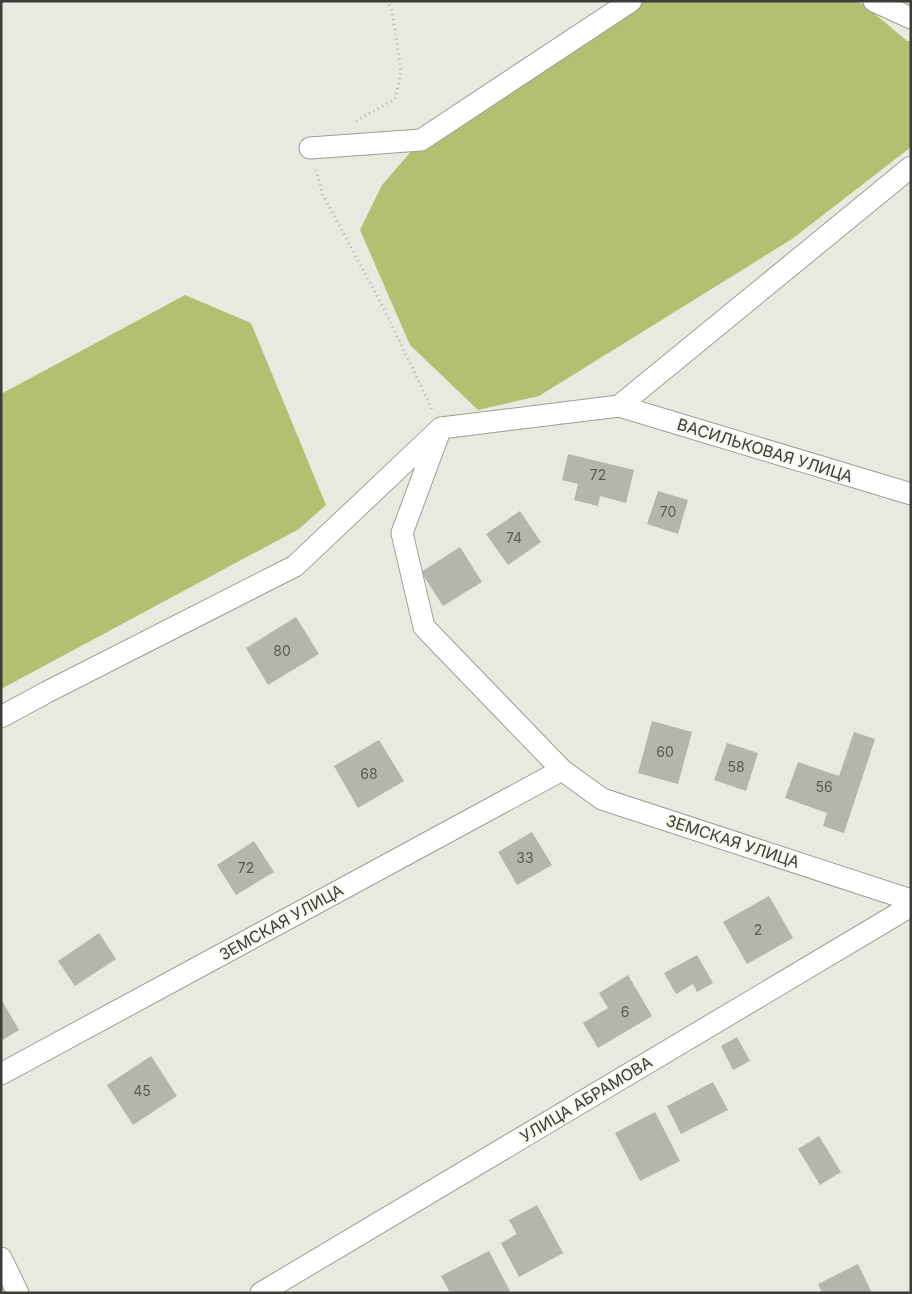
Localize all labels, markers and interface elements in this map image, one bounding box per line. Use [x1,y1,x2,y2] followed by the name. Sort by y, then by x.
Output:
[675,414,855,486] street label: ВАСИЛЬКОВАЯ УЛИЦА
[590,466,606,483] house number: 72
[660,503,676,520] house number: 70
[506,529,522,546] house number: 74
[273,642,291,659] house number: 80
[656,743,674,760] house number: 60
[727,758,745,775] house number: 58
[360,765,378,782] house number: 68
[815,778,833,795] house number: 56
[664,810,802,872] street label: ЗЕМСКАЯ УЛИЦА
[516,849,534,866] house number: 33
[238,859,254,876] house number: 72
[215,880,347,964] street label: ЗЕМСКАЯ УЛИЦА
[754,921,762,938] house number: 2
[621,1003,629,1020] house number: 6
[516,1052,656,1146] street label: УЛИЦА АБРАМОВА
[133,1082,151,1099] house number: 45

